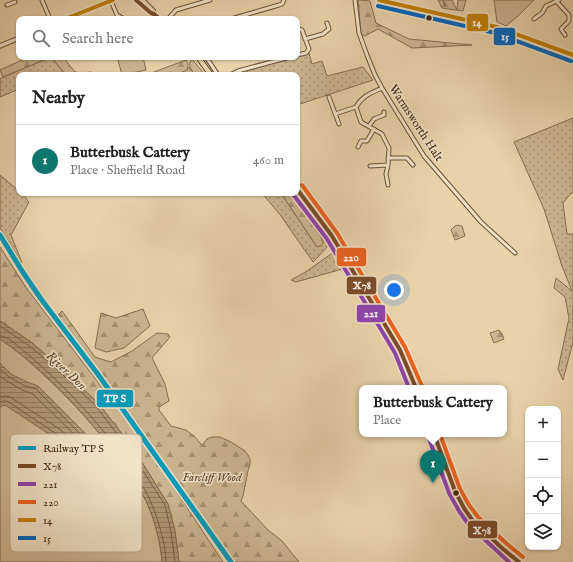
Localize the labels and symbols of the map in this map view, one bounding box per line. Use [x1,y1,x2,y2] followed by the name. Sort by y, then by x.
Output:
[424,13,434,23] unlabelled marker
[466,13,489,32] line badge: 14
[472,16,482,30] text: 14
[493,27,516,46] line badge: 15
[501,30,509,44] text: 15
[386,82,446,164] street label: Warmsworth Halt
[336,247,367,267] line badge: 220
[343,251,359,265] text: 220
[346,276,377,295] line badge: X78
[352,279,371,293] text: X78
[384,280,404,300] your location
[356,304,386,323] line badge: 221
[364,307,378,321] text: 221
[42,348,90,394] water label: River Don
[96,389,134,408] line badge: TP S
[103,392,127,406] text: TP S
[10,434,142,552] legend
[43,442,104,456] text: Railway TP S
[420,450,446,483] pin: 1
[43,460,61,474] text: X78
[182,470,243,485] park label: Farcliff Wood
[43,478,57,492] text: 221
[451,488,461,498] unlabelled marker
[43,496,59,510] text: 220
[43,514,53,528] text: 14
[467,520,498,539] line badge: X78
[472,524,491,538] text: X78
[43,532,51,546] text: 15

